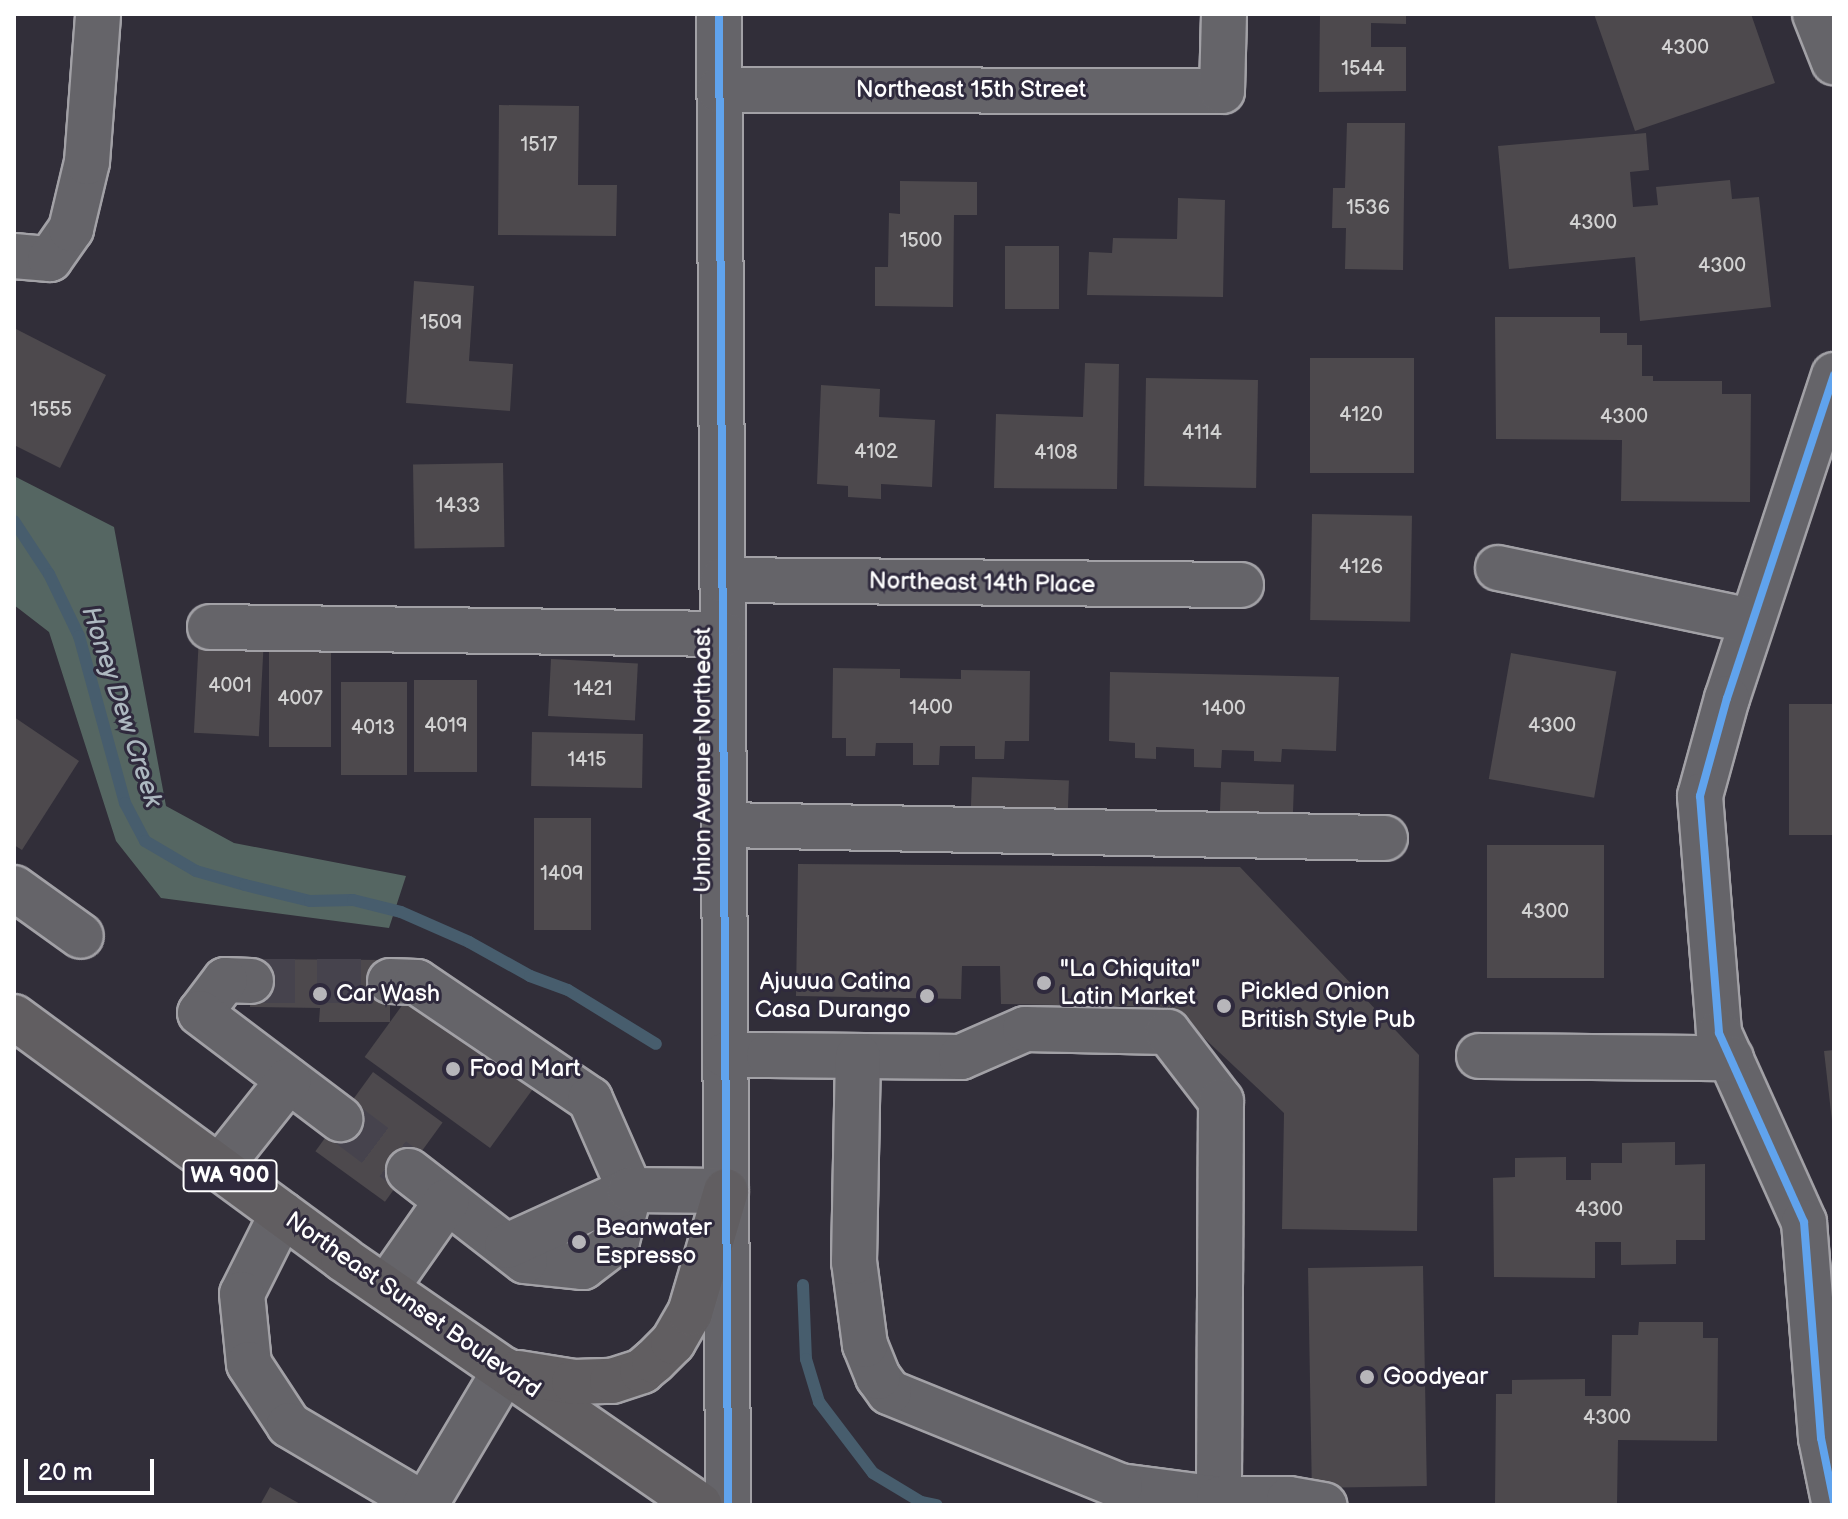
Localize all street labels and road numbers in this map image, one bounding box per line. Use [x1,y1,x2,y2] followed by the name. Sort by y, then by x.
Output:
[856,76,1086,104] street label: Northeast 15th Street
[868,567,1096,599] street label: Northeast 14th Place
[689,627,717,893] street label: Union Avenue Northeast
[182,1158,278,1194] road number: WA 900
[280,1206,546,1404] street label: Northeast Sunset Boulevard

